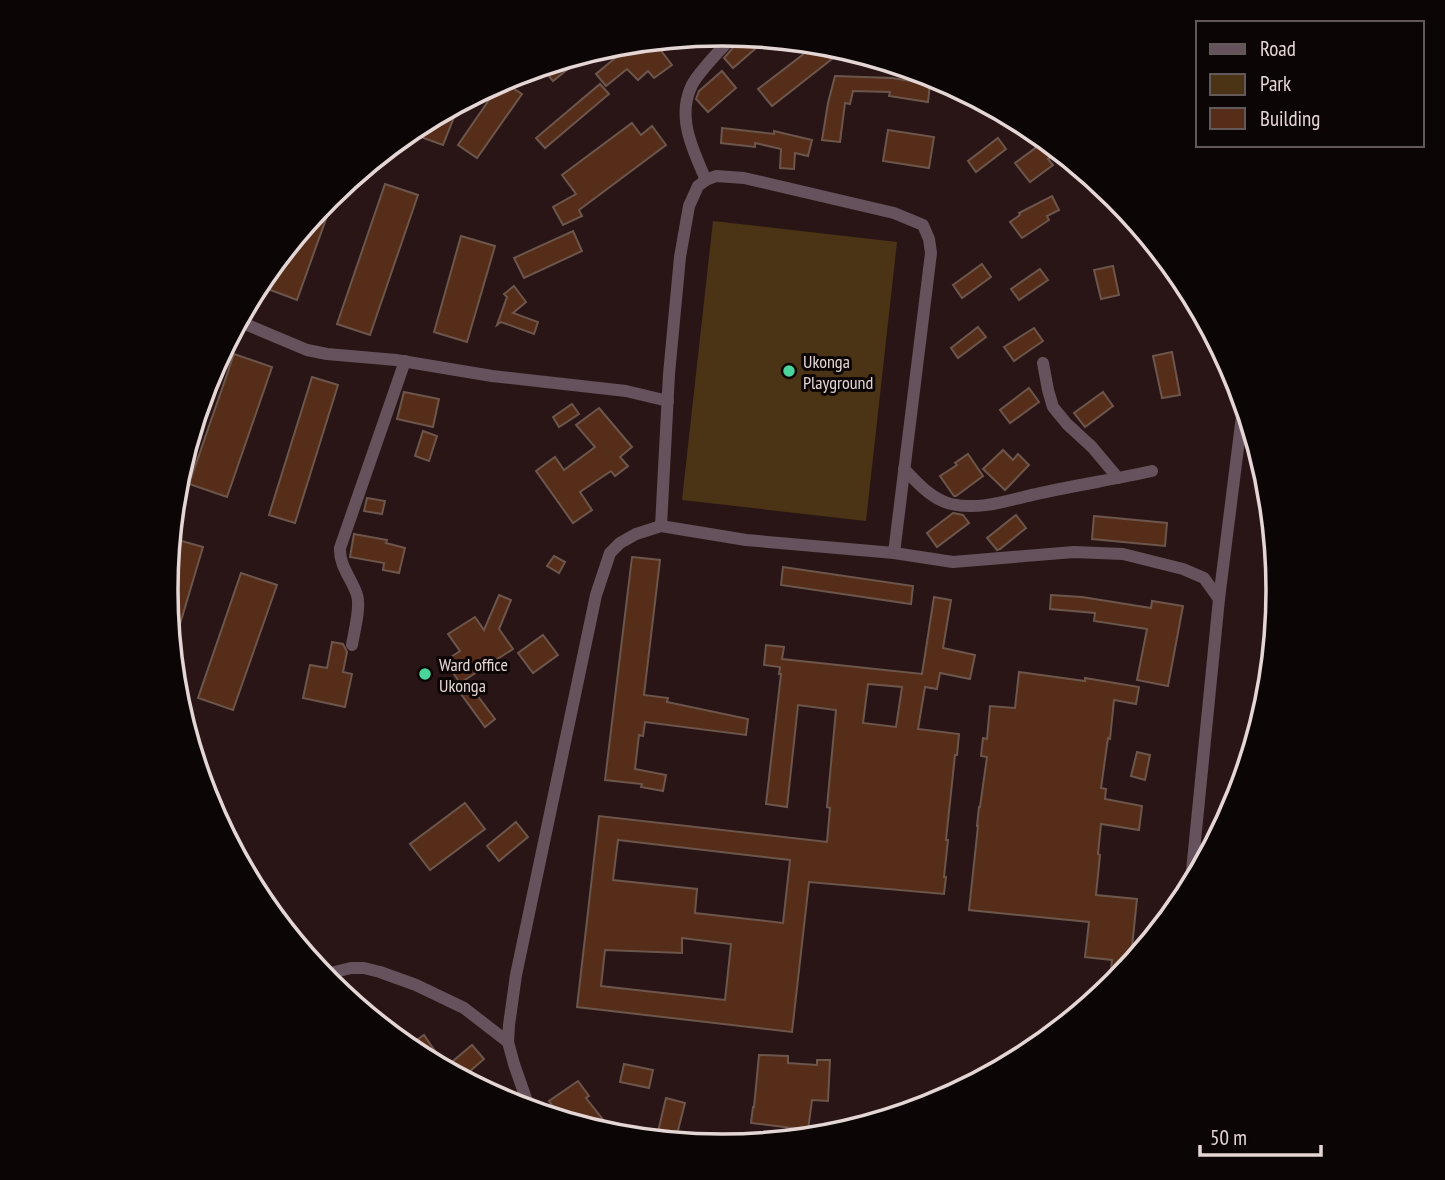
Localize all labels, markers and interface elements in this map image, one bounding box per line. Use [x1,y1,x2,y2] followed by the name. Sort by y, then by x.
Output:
[1196,21,1424,147] legend
[1260,35,1296,62] text: Road
[1260,70,1291,97] text: Park
[1260,105,1320,132] text: Building
[803,350,873,394] place label: Ukonga Playground
[781,363,797,379] marker: Ukonga Playground
[439,653,508,697] place label: Ward office Ukonga
[417,666,433,682] marker: Ward office Ukonga
[1200,1114,1321,1158] scale bar
[1210,1124,1247,1151] text: 50 m

